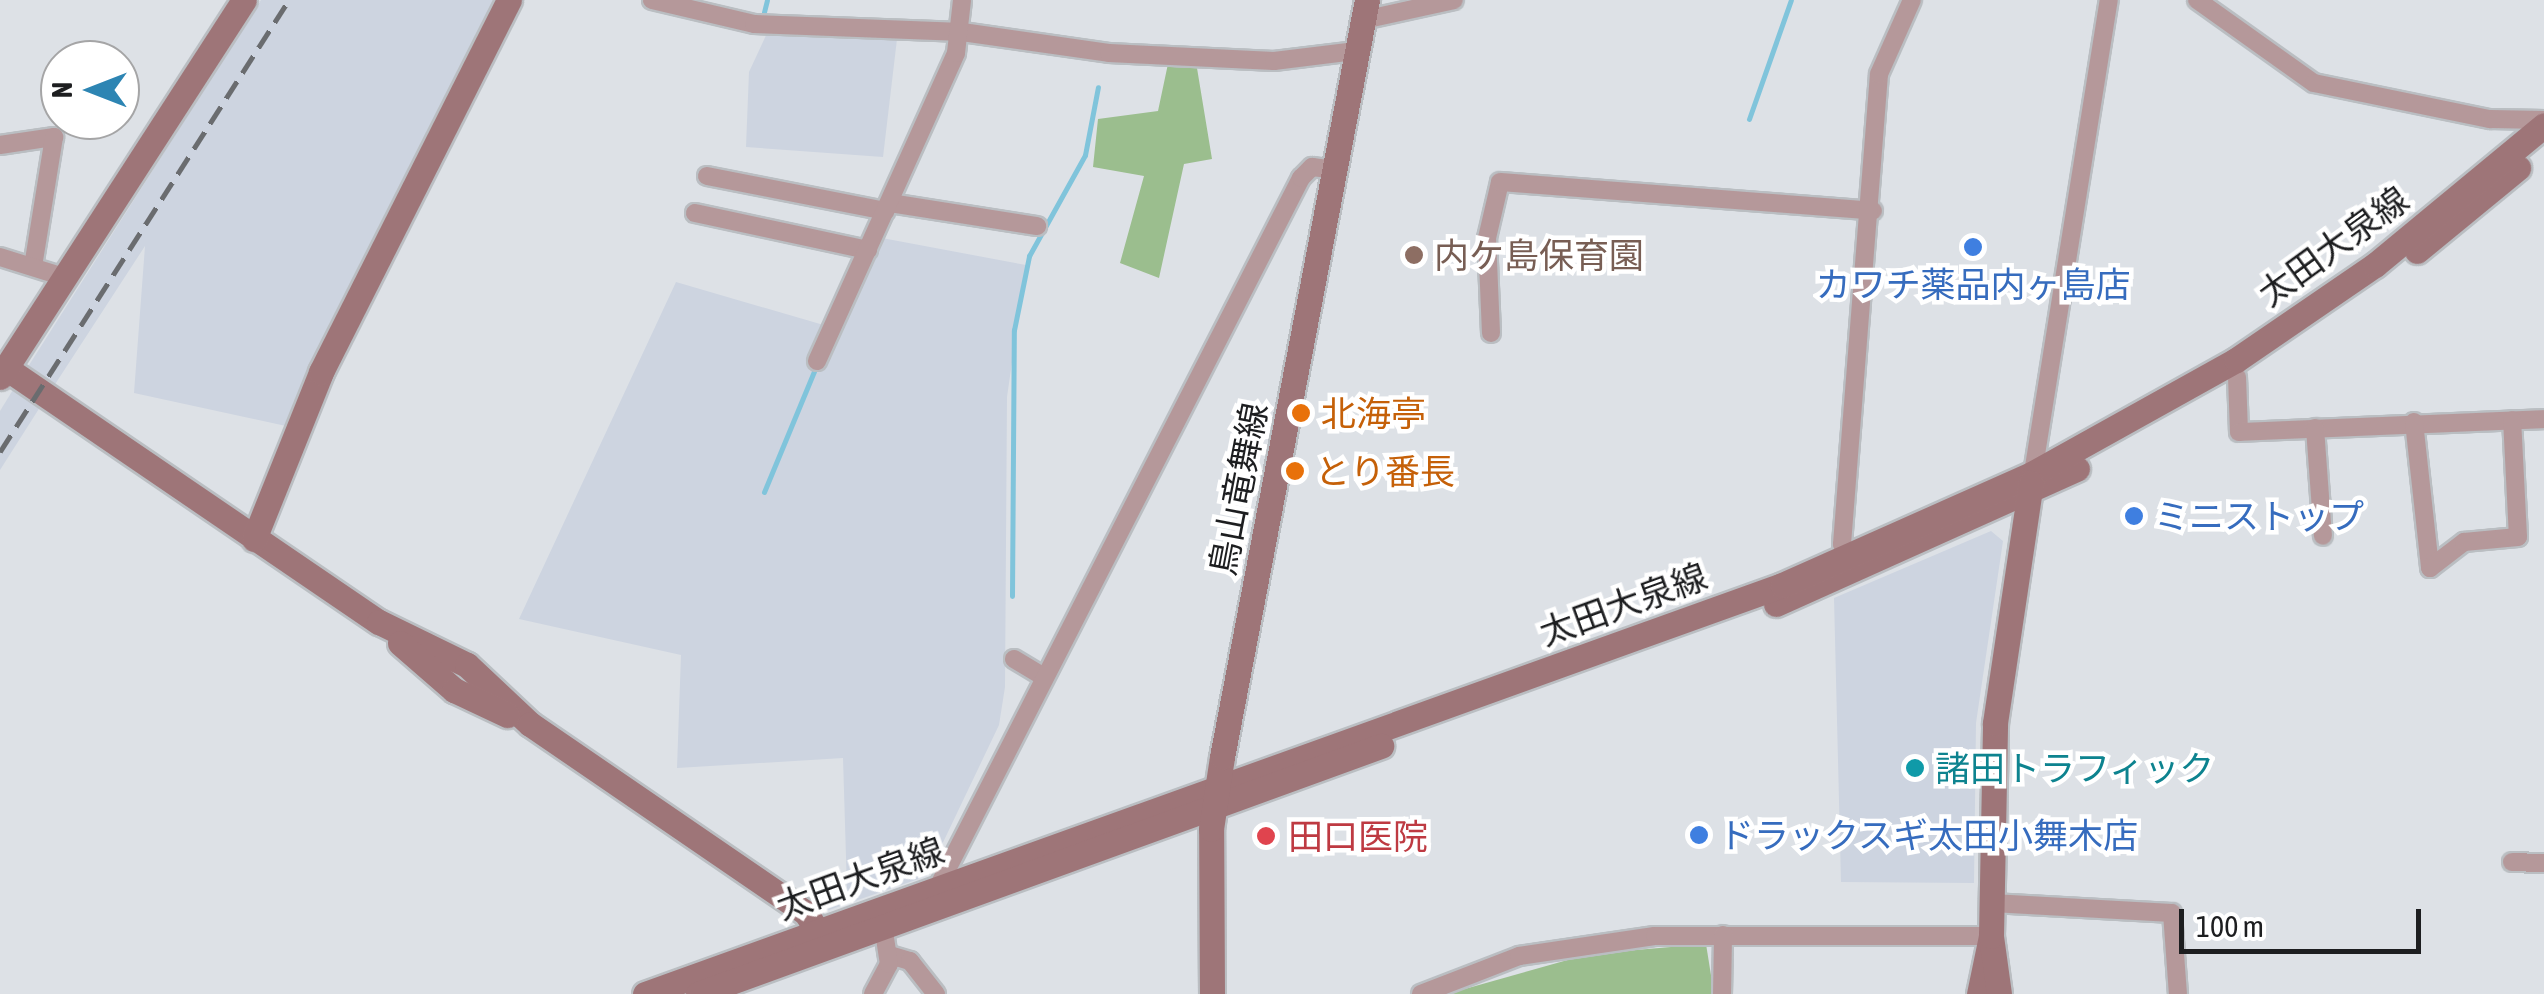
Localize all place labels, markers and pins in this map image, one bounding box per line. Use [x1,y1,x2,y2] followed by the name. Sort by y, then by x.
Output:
[1434,234,1644,276] place label: 内ケ島保育園
[1962,236,1984,258] marker: カワチ薬品内ヶ島店
[1403,244,1425,266] marker: 内ケ島保育園
[1816,263,2130,305] place label: カワチ薬品内ヶ島店
[1321,392,1426,434] place label: 北海亭
[1290,402,1312,424] marker: 北海亭
[1315,450,1455,492] place label: とり番長
[1284,460,1306,482] marker: とり番長
[2154,495,2364,537] place label: ミニストップ
[2123,505,2145,527] marker: ミニストップ
[1935,747,2215,789] place label: 諸田トラフィック
[1904,757,1926,779] marker: 諸田トラフィック
[1719,814,2139,856] place label: ドラックスギ太田小舞木店
[1288,815,1428,857] place label: 田口医院
[1253,823,1279,849] marker: 田口医院
[1688,824,1710,846] marker: ドラックスギ太田小舞木店

